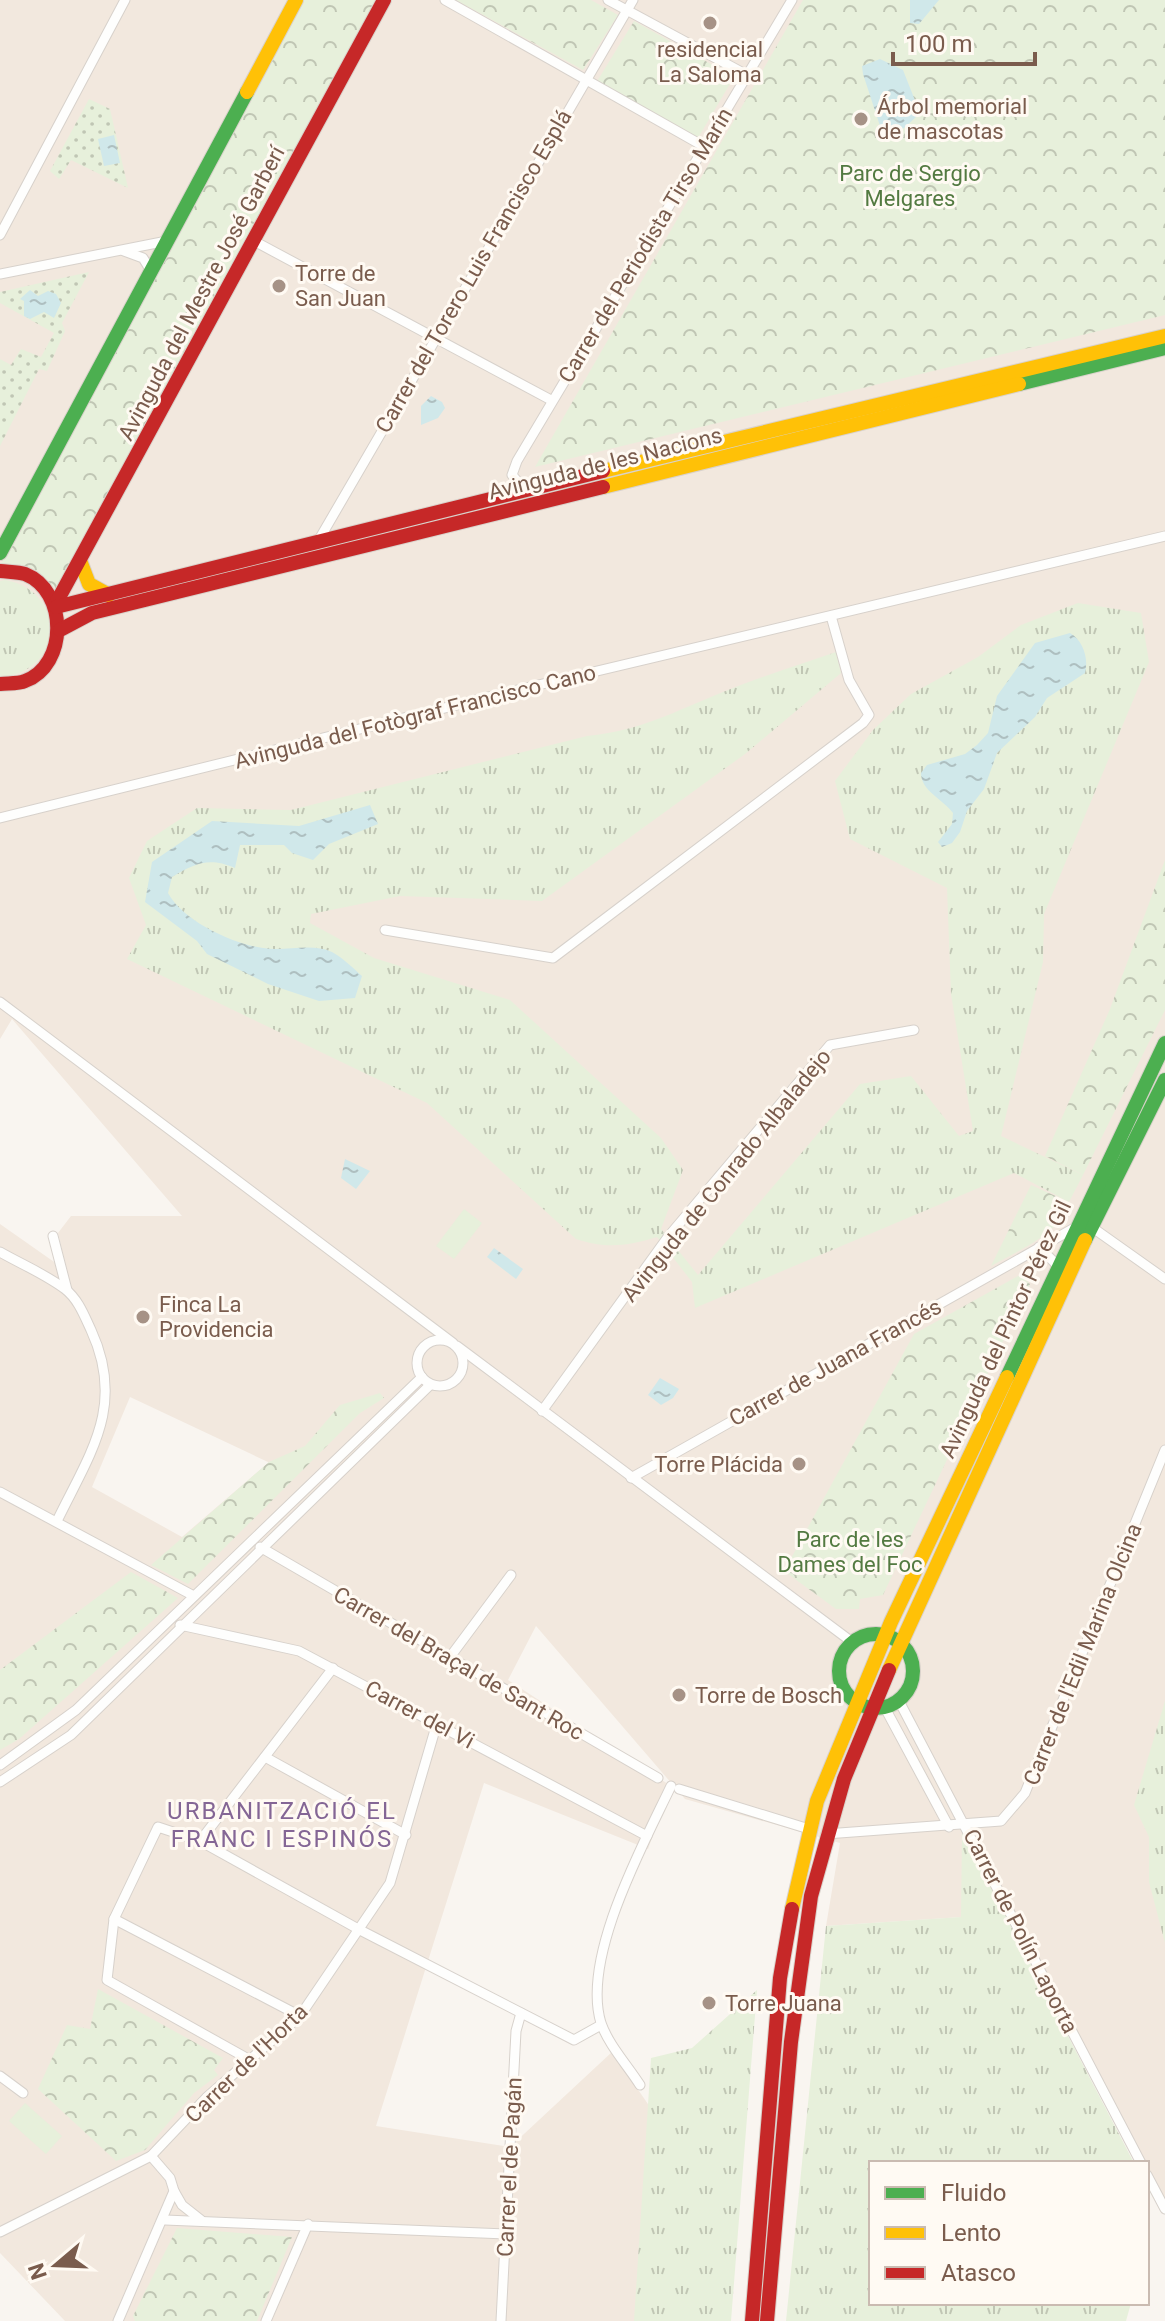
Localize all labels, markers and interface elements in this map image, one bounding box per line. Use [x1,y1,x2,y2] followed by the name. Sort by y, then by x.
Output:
[701,14,719,32] marker: residencial La Saloma
[893,16,1035,66] scale bar
[905,30,972,58] text: 100 m
[657,37,763,87] place label: residencial La Saloma
[877,94,1027,144] place label: Árbol memorial de mascotas
[553,103,738,387] street label: Carrer del Periodista Tirso Marín
[370,105,576,437] street label: Carrer del Torero Luis Francisco Esplá
[852,110,870,128] marker: Árbol memorial de mascotas
[113,141,291,445] street label: Avinguda del Mestre José Garberí
[839,161,981,211] park label: Parc de Sergio Melgares
[295,261,386,311] place label: Torre de San Juan
[270,277,288,295] marker: Torre de San Juan
[486,422,725,505] street label: Avinguda de les Nacions
[232,659,598,774] street label: Avinguda del Fotògraf Francisco Cano
[617,1044,836,1307] street label: Avinguda de Conrado Albaladejo
[935,1196,1076,1462] street label: Avinguda del Pintor Pérez Gil
[159,1292,274,1342] place label: Finca La Providencia
[725,1294,946,1431] street label: Carrer de Juana Francés
[134,1308,152,1326] marker: Finca La Providencia
[654,1452,783,1477] place label: Torre Plácida
[790,1455,808,1473] marker: Torre Plácida
[1018,1520,1147,1789] street label: Carrer de l'Edil Marina Olcina
[777,1527,923,1577] park label: Parc de les Dames del Foc
[329,1582,588,1745] street label: Carrer del Braçal de Sant Roc
[361,1675,479,1754] street label: Carrer del Vi
[695,1683,842,1708] place label: Torre de Bosch
[670,1686,688,1704] marker: Torre de Bosch
[167,1797,397,1853] district label: URBANITZACIÓ EL FRANC I ESPINÓS
[958,1825,1083,2037] street label: Carrer de Polín Laporta
[725,1991,842,2016] place label: Torre Juana
[700,1994,718,2012] marker: Torre Juana
[180,1999,312,2128] street label: Carrer de l'Horta
[492,2077,527,2257] street label: Carrer el de Pagán
[869,2161,1149,2305] legend
[941,2179,1006,2207] text: Fluido
[941,2219,1001,2247] text: Lento
[16,2225,96,2305] north arrow
[941,2259,1016,2287] text: Atasco
[23,2260,52,2283] text: N

